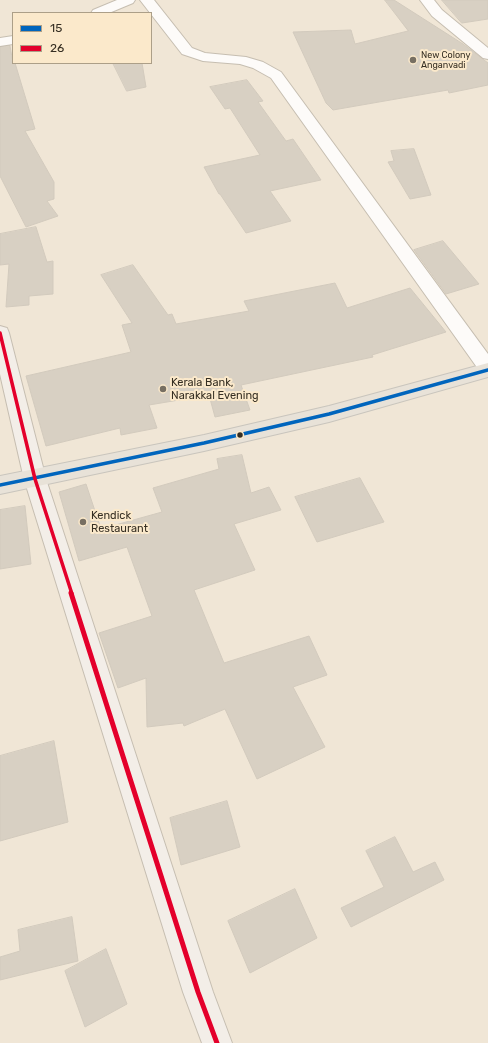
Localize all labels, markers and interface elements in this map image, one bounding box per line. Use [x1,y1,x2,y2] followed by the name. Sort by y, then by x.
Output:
[12,12,152,64] legend
[50,21,62,35] text: 15
[50,41,64,55] text: 26
[421,50,470,71] place label: New Colony Anganvadi
[408,55,418,65] marker: New Colony Anganvadi
[171,376,259,402] place label: Kerala Bank, Narakkal Evening
[158,384,168,394] marker: Kerala Bank, Narakkal Evening
[235,430,245,440] unlabelled marker
[91,509,148,535] place label: Kendick Restaurant
[78,517,88,527] marker: Kendick Restaurant

